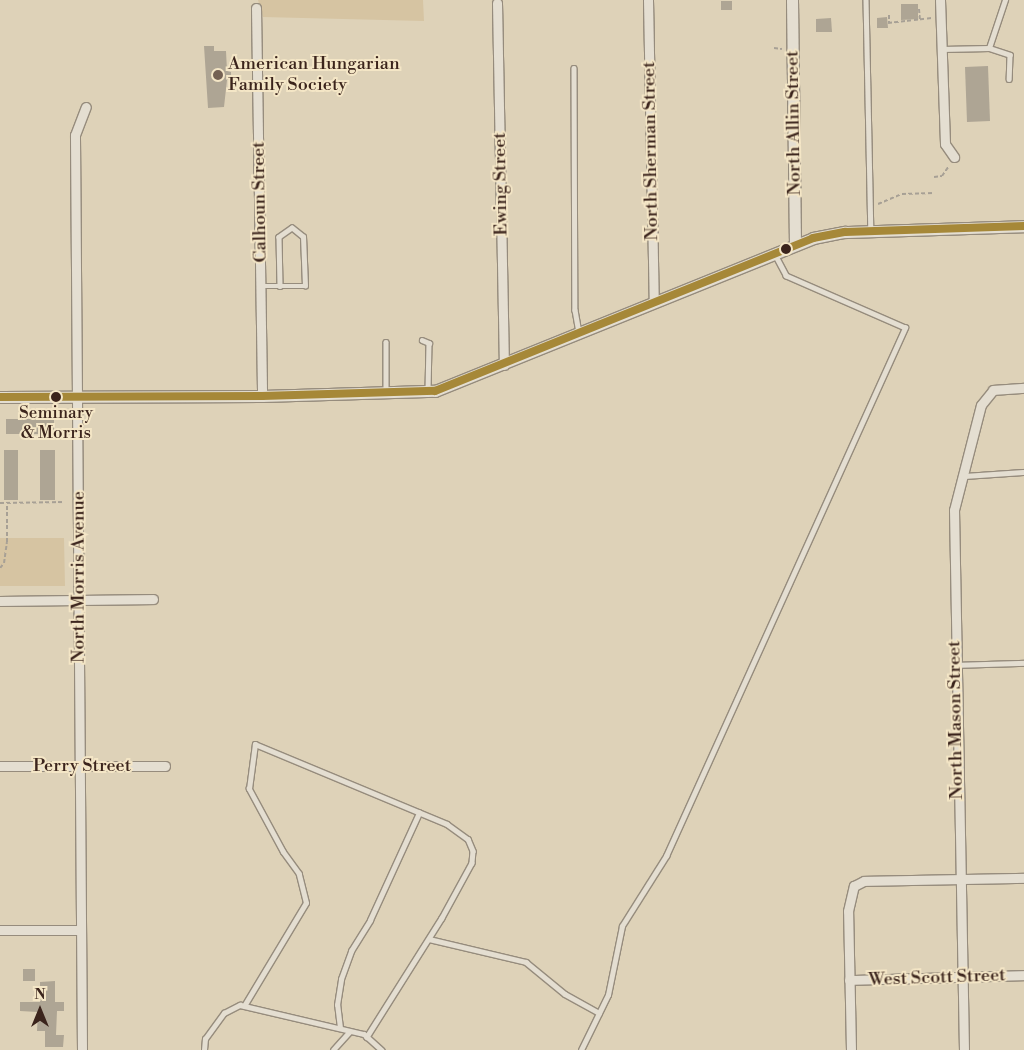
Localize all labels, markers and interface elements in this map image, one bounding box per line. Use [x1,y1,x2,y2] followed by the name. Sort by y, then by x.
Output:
[782,50,806,196] street label: North Allin Street
[228,54,400,96] place label: American Hungarian Family Society
[639,61,663,241] street label: North Sherman Street
[212,69,224,81] marker: American Hungarian Family Society
[489,132,513,236] street label: Ewing Street
[248,141,272,263] street label: Calhoun Street
[781,244,791,254] unlabelled marker
[51,392,61,402] marker: Seminary & Morris
[19,404,93,444] place label: Seminary & Morris
[68,491,90,663] street label: North Morris Avenue
[944,640,968,800] street label: North Mason Street
[33,755,131,777] street label: Perry Street
[868,965,1006,991] street label: West Scott Street
[15,985,65,1035] north arrow
[34,986,46,1004] text: N

